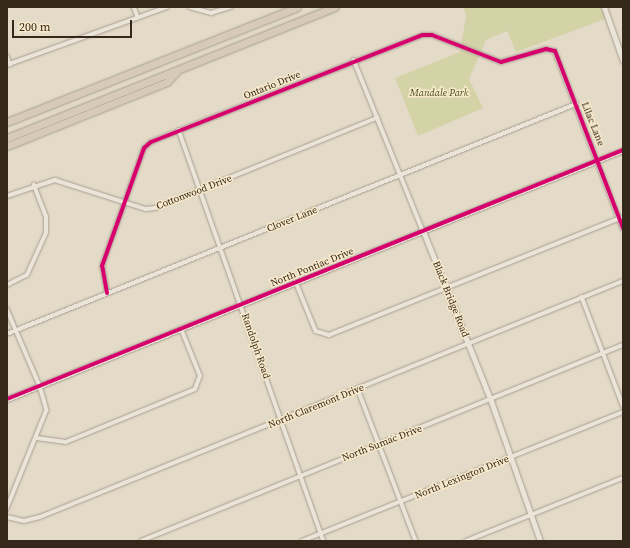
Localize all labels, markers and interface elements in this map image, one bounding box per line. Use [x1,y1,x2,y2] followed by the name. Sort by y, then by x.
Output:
[14,12,134,38] scale bar
[19,19,51,35] text: 200 m
[242,68,302,102] street label: Ontario Drive
[410,87,468,99] park label: Mandale Park
[579,100,607,148] street label: Lilac Lane
[154,172,234,212] street label: Cottonwood Drive
[265,203,319,235] street label: Clover Lane
[269,245,355,289] street label: North Pontiac Drive
[430,259,472,339] street label: Black Bridge Road
[239,312,273,380] street label: Randolph Road
[266,381,366,431] street label: North Claremont Drive
[340,422,424,464] street label: North Sumac Drive
[413,453,511,501] street label: North Lexington Drive

